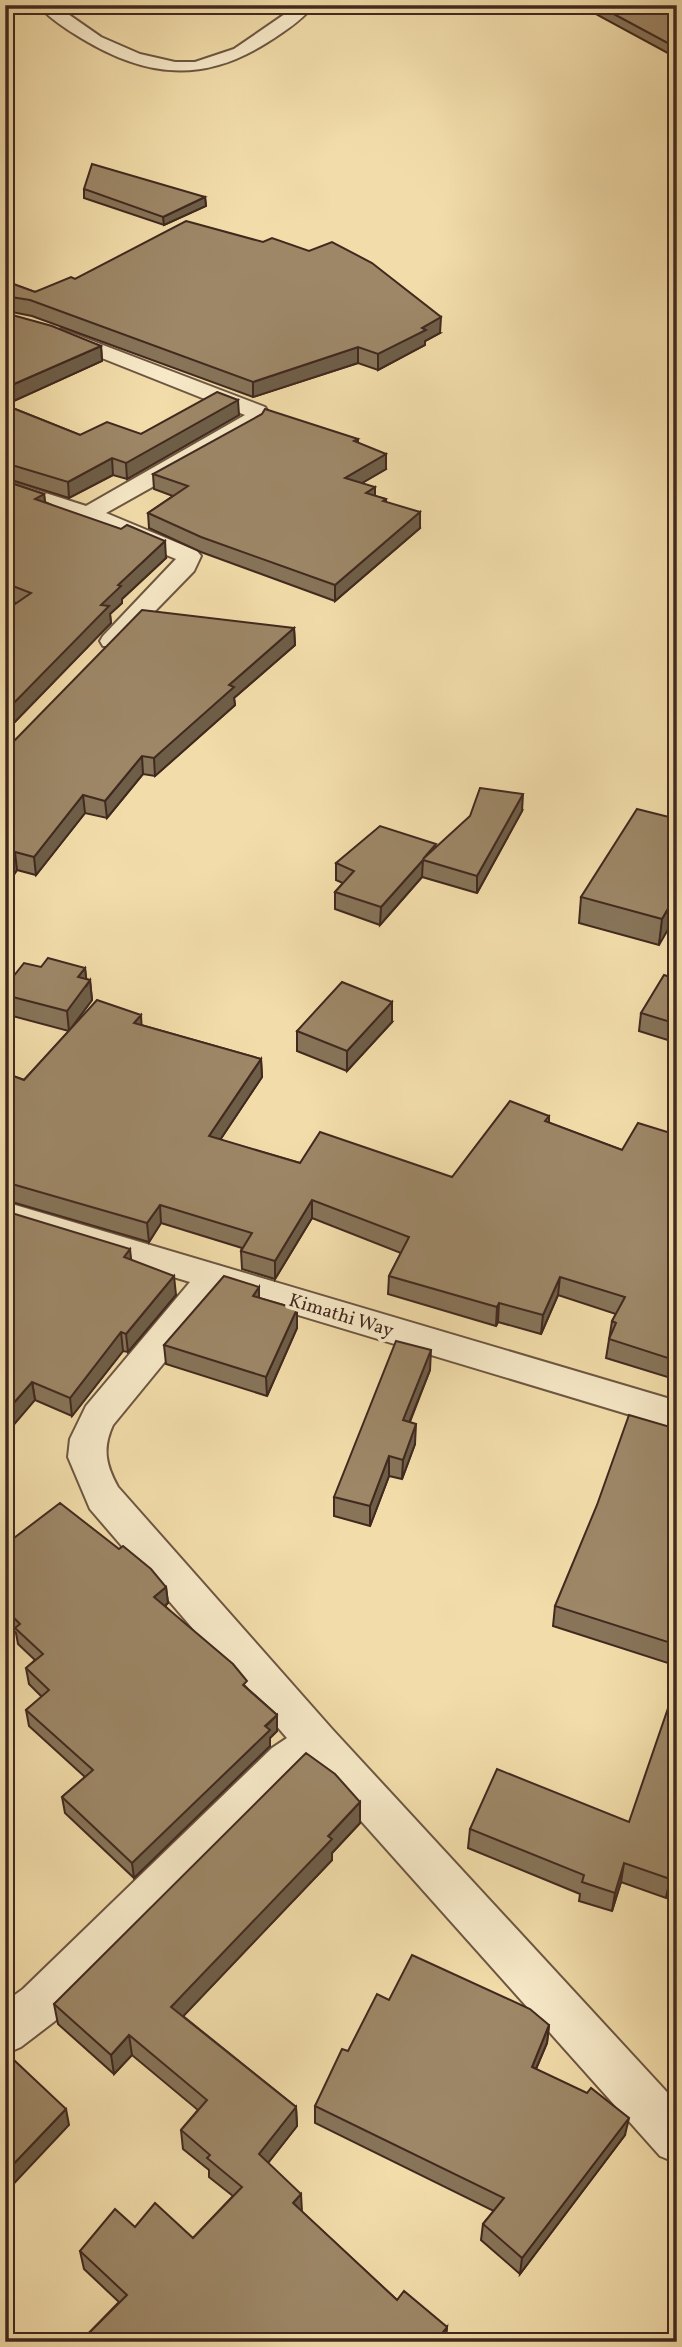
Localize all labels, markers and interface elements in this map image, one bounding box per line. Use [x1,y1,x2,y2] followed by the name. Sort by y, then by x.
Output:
[285,1288,397,1344] street label: Kimathi Way

